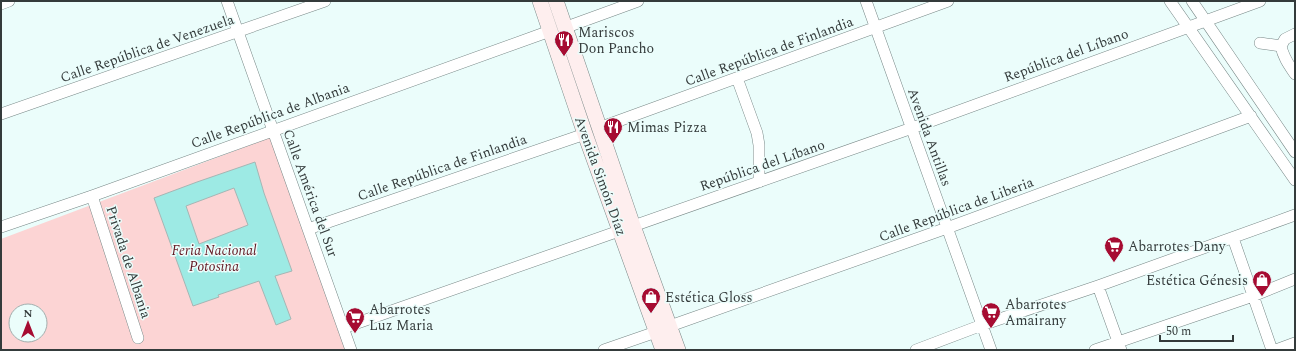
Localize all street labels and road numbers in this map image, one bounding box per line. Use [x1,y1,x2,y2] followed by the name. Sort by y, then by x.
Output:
[57,9,237,88] street label: Calle República de Venezuela
[682,11,856,92] street label: Calle República de Finlandia
[1001,23,1131,88] street label: República del Líbano
[188,77,353,154] street label: Calle República de Albania
[902,85,957,189] street label: Avenida Antillas
[569,113,632,239] street label: Avenida Simón Díaz
[278,126,344,261] street label: Calle América del Sur
[355,129,530,206] street label: Calle República de Finlandia
[697,134,828,197] street label: República del Líbano
[876,172,1037,247] street label: Calle República de Liberia
[100,203,157,321] street label: Privada de Albania

